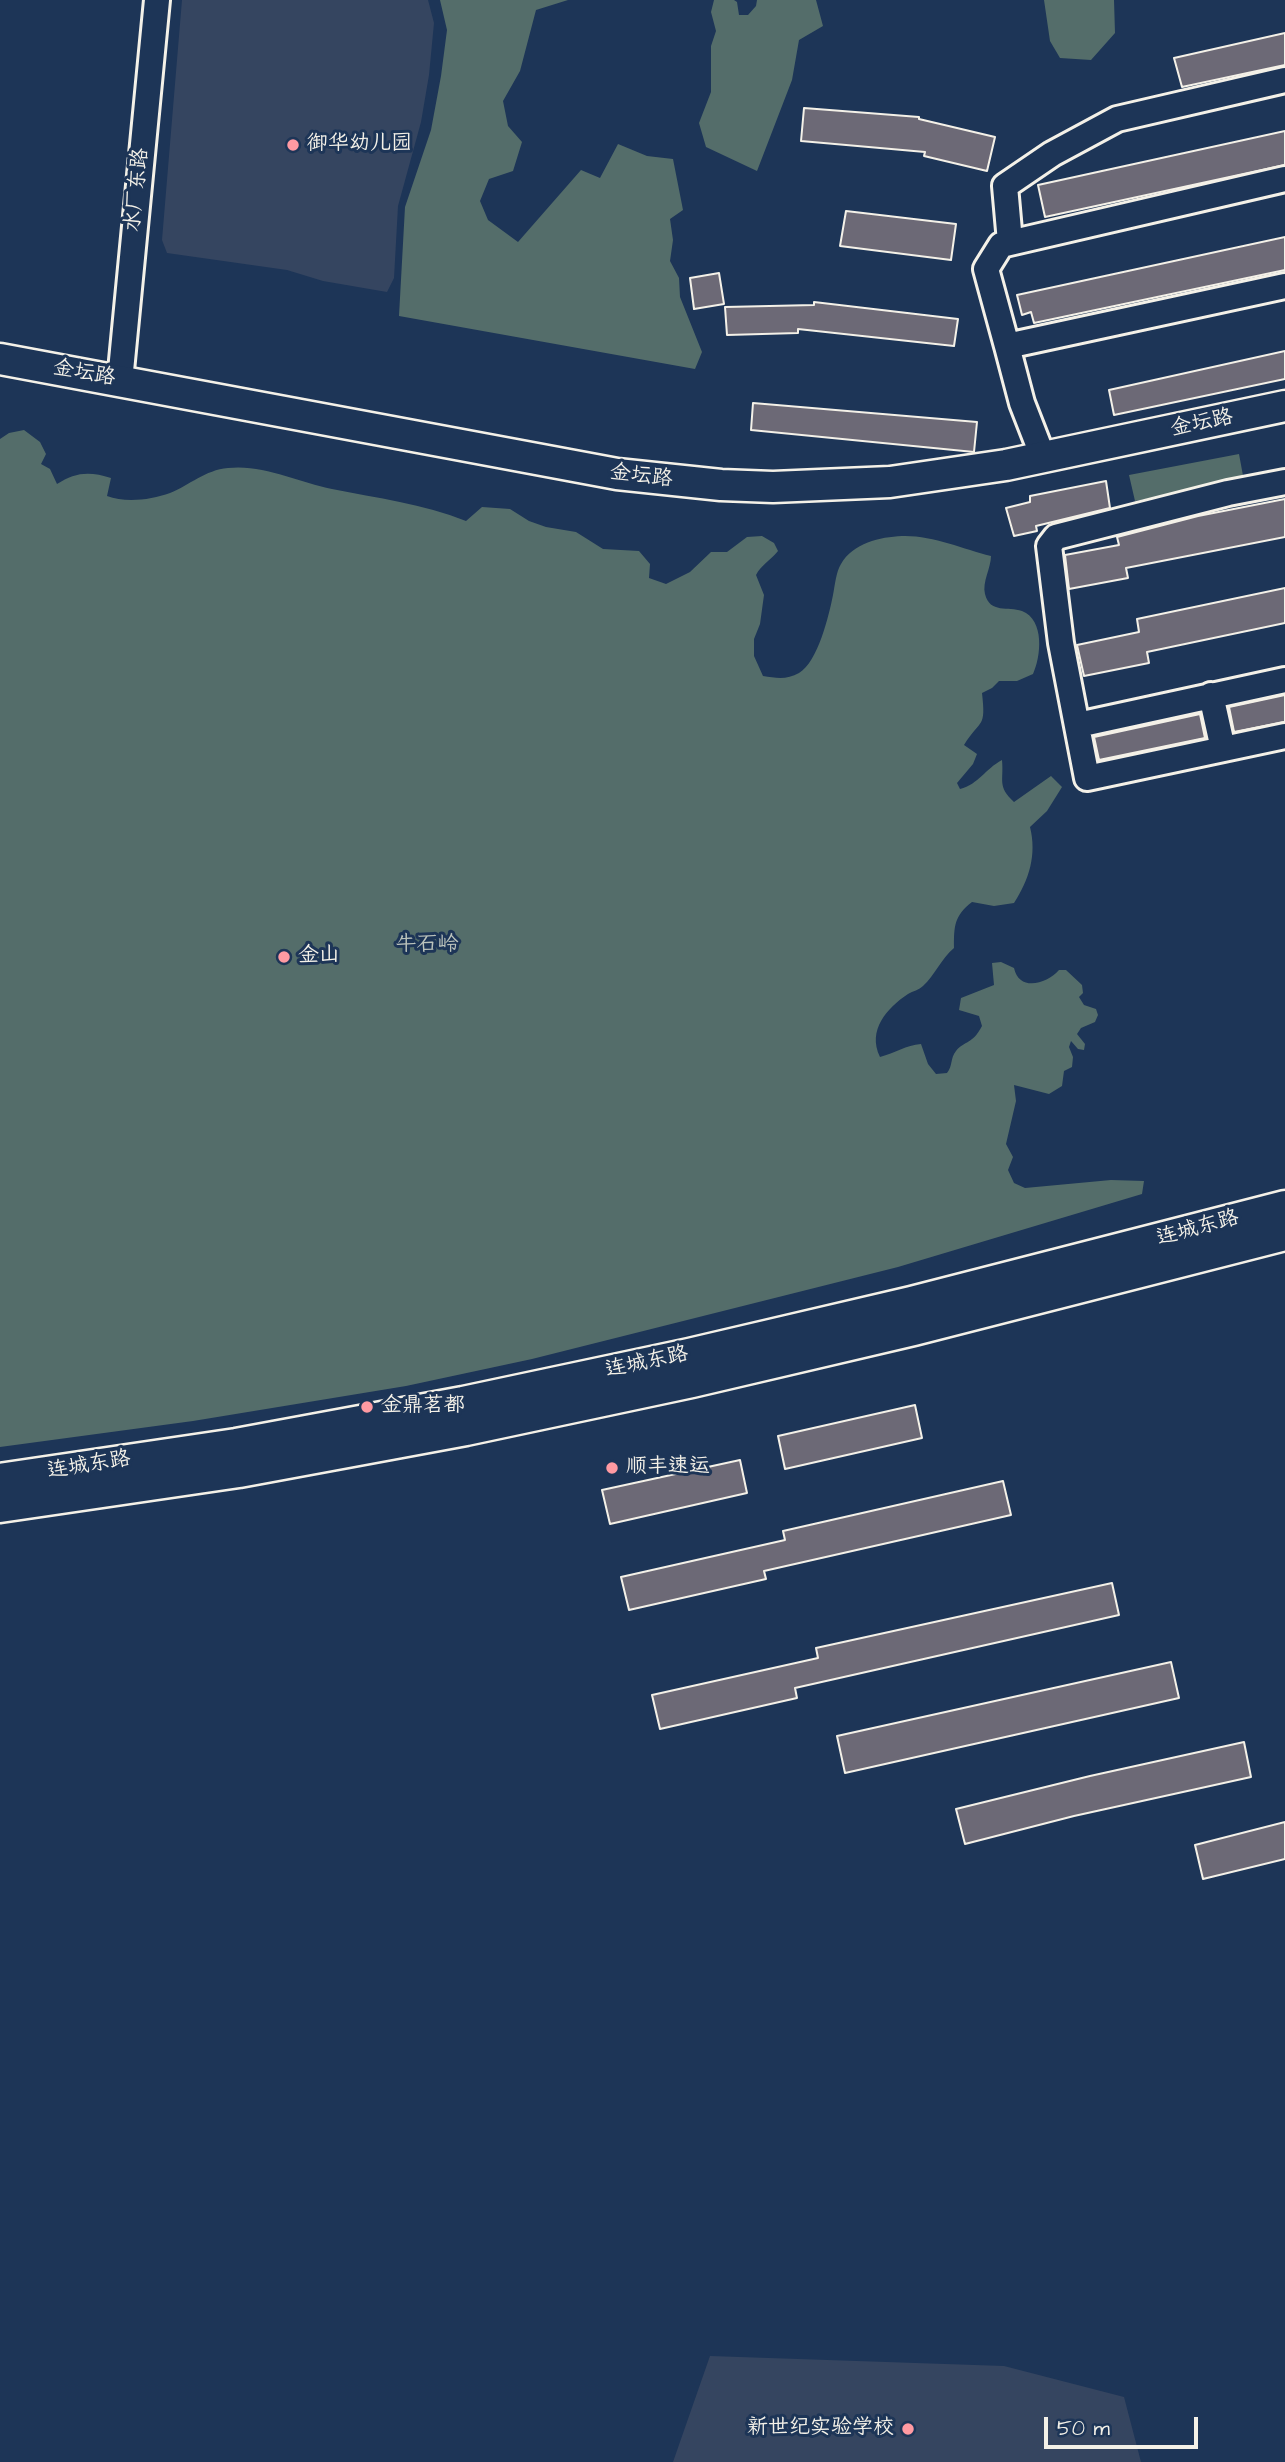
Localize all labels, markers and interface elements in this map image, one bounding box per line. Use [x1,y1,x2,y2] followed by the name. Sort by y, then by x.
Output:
[307,132,412,158] place label: 御华幼儿园
[285,137,301,153] marker: 御华幼儿园
[121,147,155,233] street label: 水厂东路
[51,356,117,392] street label: 金坛路
[1169,405,1235,443] street label: 金坛路
[608,461,674,493] street label: 金坛路
[396,933,458,959] park label: 牛石岭
[298,944,340,970] place label: 金山
[276,949,292,965] marker: 金山
[1154,1206,1242,1252] street label: 连城东路
[603,1342,691,1384] street label: 连城东路
[381,1394,465,1420] place label: 金鼎茗都
[359,1399,375,1415] marker: 金鼎茗都
[46,1447,132,1485] street label: 连城东路
[626,1455,710,1481] place label: 顺丰速运
[604,1460,620,1476] marker: 顺丰速运
[1047,2402,1201,2446] scale bar
[1057,2414,1110,2443] text: 50 m
[747,2416,894,2442] place label: 新世纪实验学校
[900,2421,916,2437] marker: 新世纪实验学校

